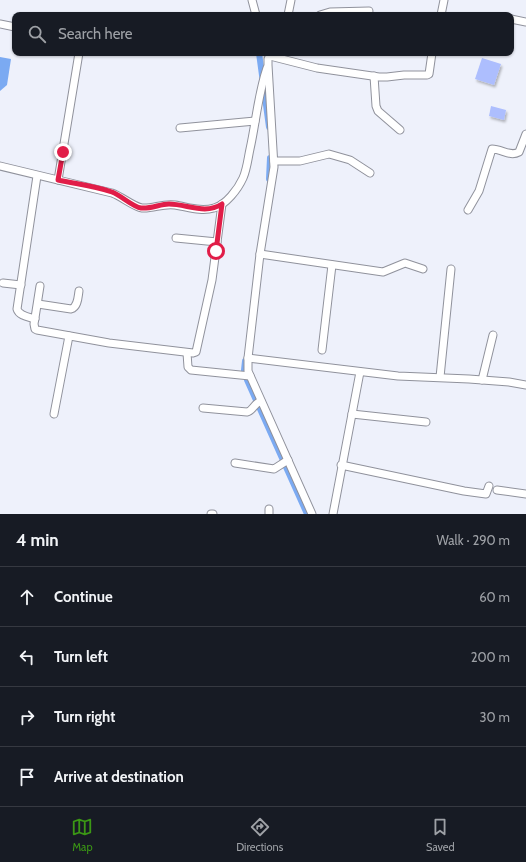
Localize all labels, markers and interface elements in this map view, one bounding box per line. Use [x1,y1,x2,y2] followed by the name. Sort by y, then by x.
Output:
[12,12,514,56] search box
[26,23,48,45] icon: search
[58,25,133,43] text: Search here
[54,143,72,161] route end
[207,242,225,260] route start
[16,530,59,550] text: 4 min
[437,532,510,548] text: Walk · 290 m
[16,586,38,608] icon: ahead
[54,588,113,606] text: Continue
[479,589,510,605] text: 60 m
[16,646,38,668] icon: left
[54,648,108,666] text: Turn left
[471,649,510,665] text: 200 m
[16,706,38,728] icon: right
[54,708,115,726] text: Turn right
[480,709,510,725] text: 30 m
[16,766,38,788] icon: arrive
[54,768,184,786] text: Arrive at destination
[71,816,93,854] tab: Map
[236,816,283,854] tab: Directions
[426,816,455,854] tab: Saved

